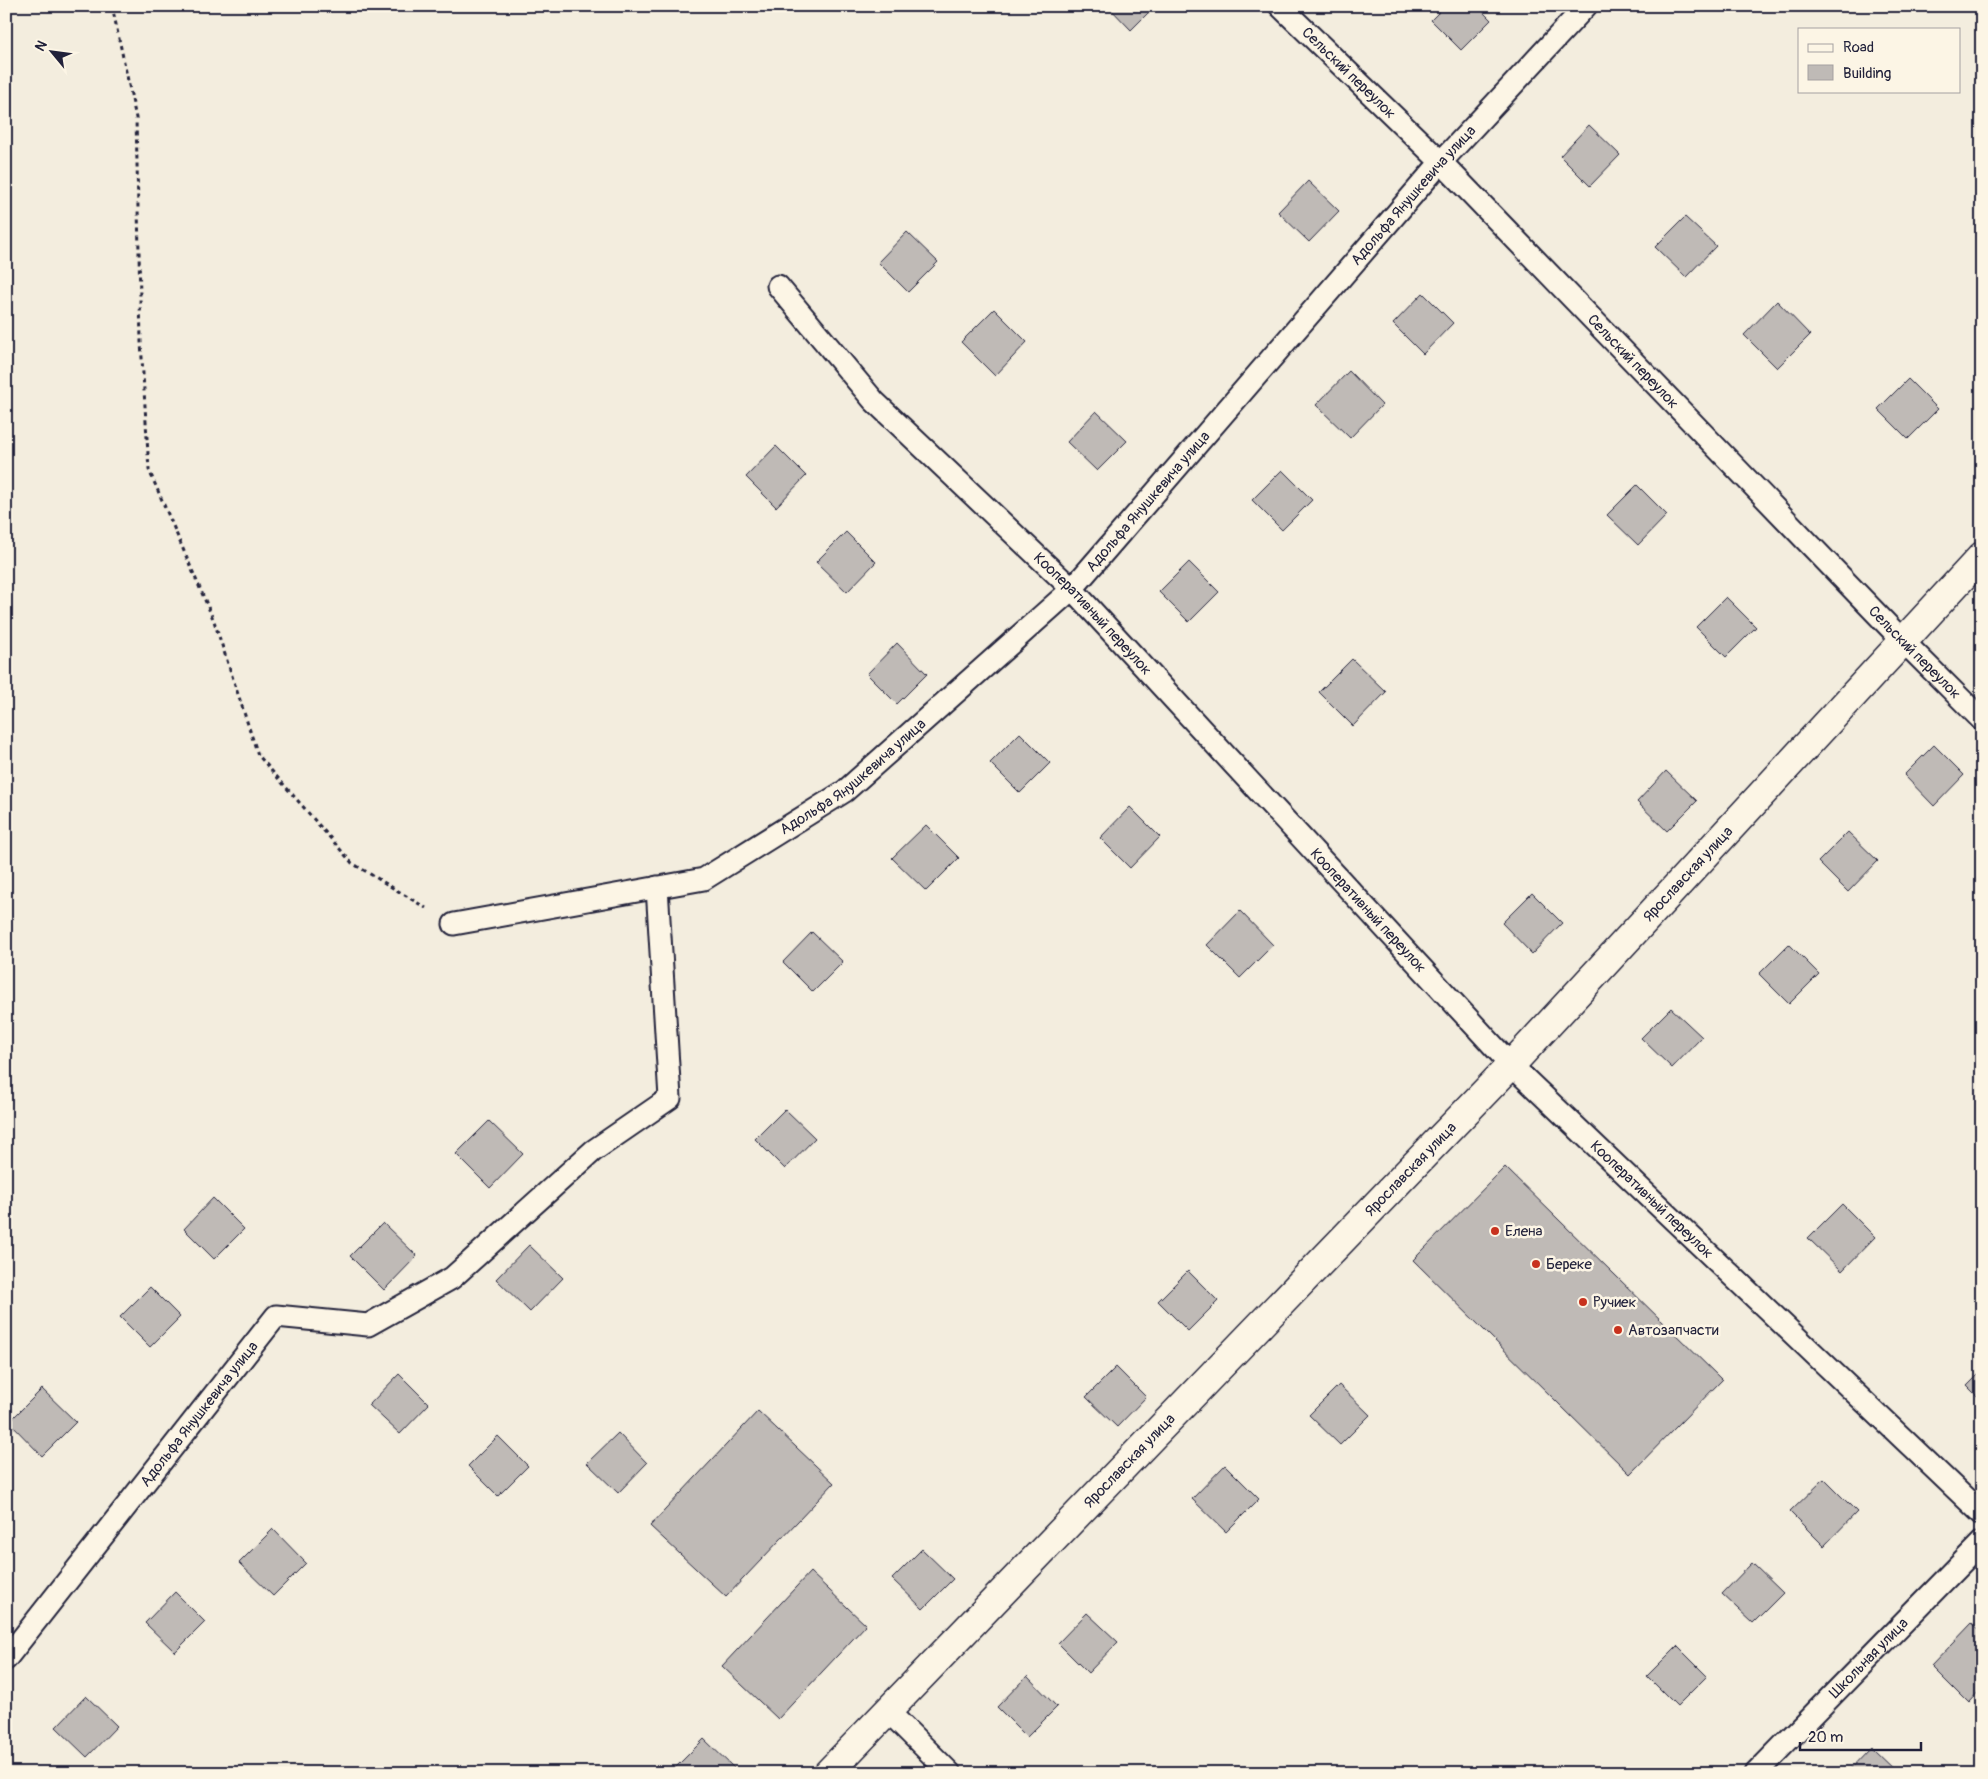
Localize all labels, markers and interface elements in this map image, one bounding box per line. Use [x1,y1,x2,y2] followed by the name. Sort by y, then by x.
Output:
[1298,23,1400,123] street label: Сельский переулок
[28,28,78,78] north arrow
[1798,28,1960,92] legend
[31,38,51,54] text: N
[1843,38,1874,57] text: Road
[1843,64,1891,83] text: Building
[1347,121,1480,269] street label: Адольфа Янушкевича улица
[1583,310,1683,413] street label: Сельский переулок
[1082,427,1214,576] street label: Адольфа Янушкевича улица
[1030,548,1156,679] street label: Кооперативный переулок
[1865,602,1965,703] street label: Сельский переулок
[776,714,930,839] street label: Адольфа Янушкевича улица
[1639,822,1737,926] street label: Ярославская улица
[1306,844,1431,977] street label: Кооперативный переулок
[1361,1118,1460,1220] street label: Ярославская улица
[1586,1136,1718,1262] street label: Кооперативный переулок
[1505,1222,1543,1241] place label: Елена
[1489,1225,1501,1237] marker: Елена
[1546,1255,1593,1274] place label: Береке
[1530,1258,1542,1270] marker: Береке
[1593,1293,1637,1312] place label: Ручиек
[1577,1296,1589,1308] marker: Ручиек
[1628,1321,1719,1340] place label: Автозапчасти
[1612,1324,1624,1336] marker: Автозапчасти
[136,1337,262,1490] street label: Адольфа Янушкевича улица
[1080,1409,1179,1512] street label: Ярославская улица
[1825,1614,1912,1702] street label: Школьная улица
[1800,1719,1922,1751] scale bar
[1808,1728,1843,1747] text: 20 m

